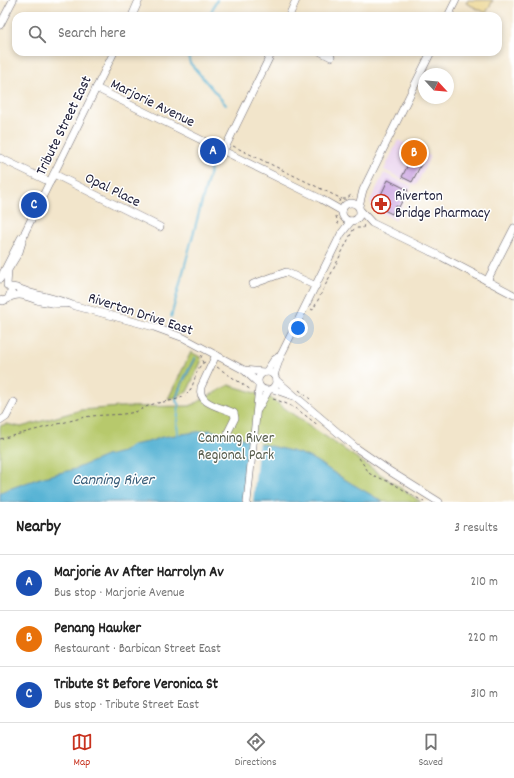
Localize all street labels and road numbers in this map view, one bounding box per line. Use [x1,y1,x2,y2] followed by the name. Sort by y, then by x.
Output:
[31,72,99,179] street label: Tribute Street East
[106,74,198,134] street label: Marjorie Avenue
[81,168,144,214] street label: Opal Place
[85,288,196,342] street label: Riverton Drive East

